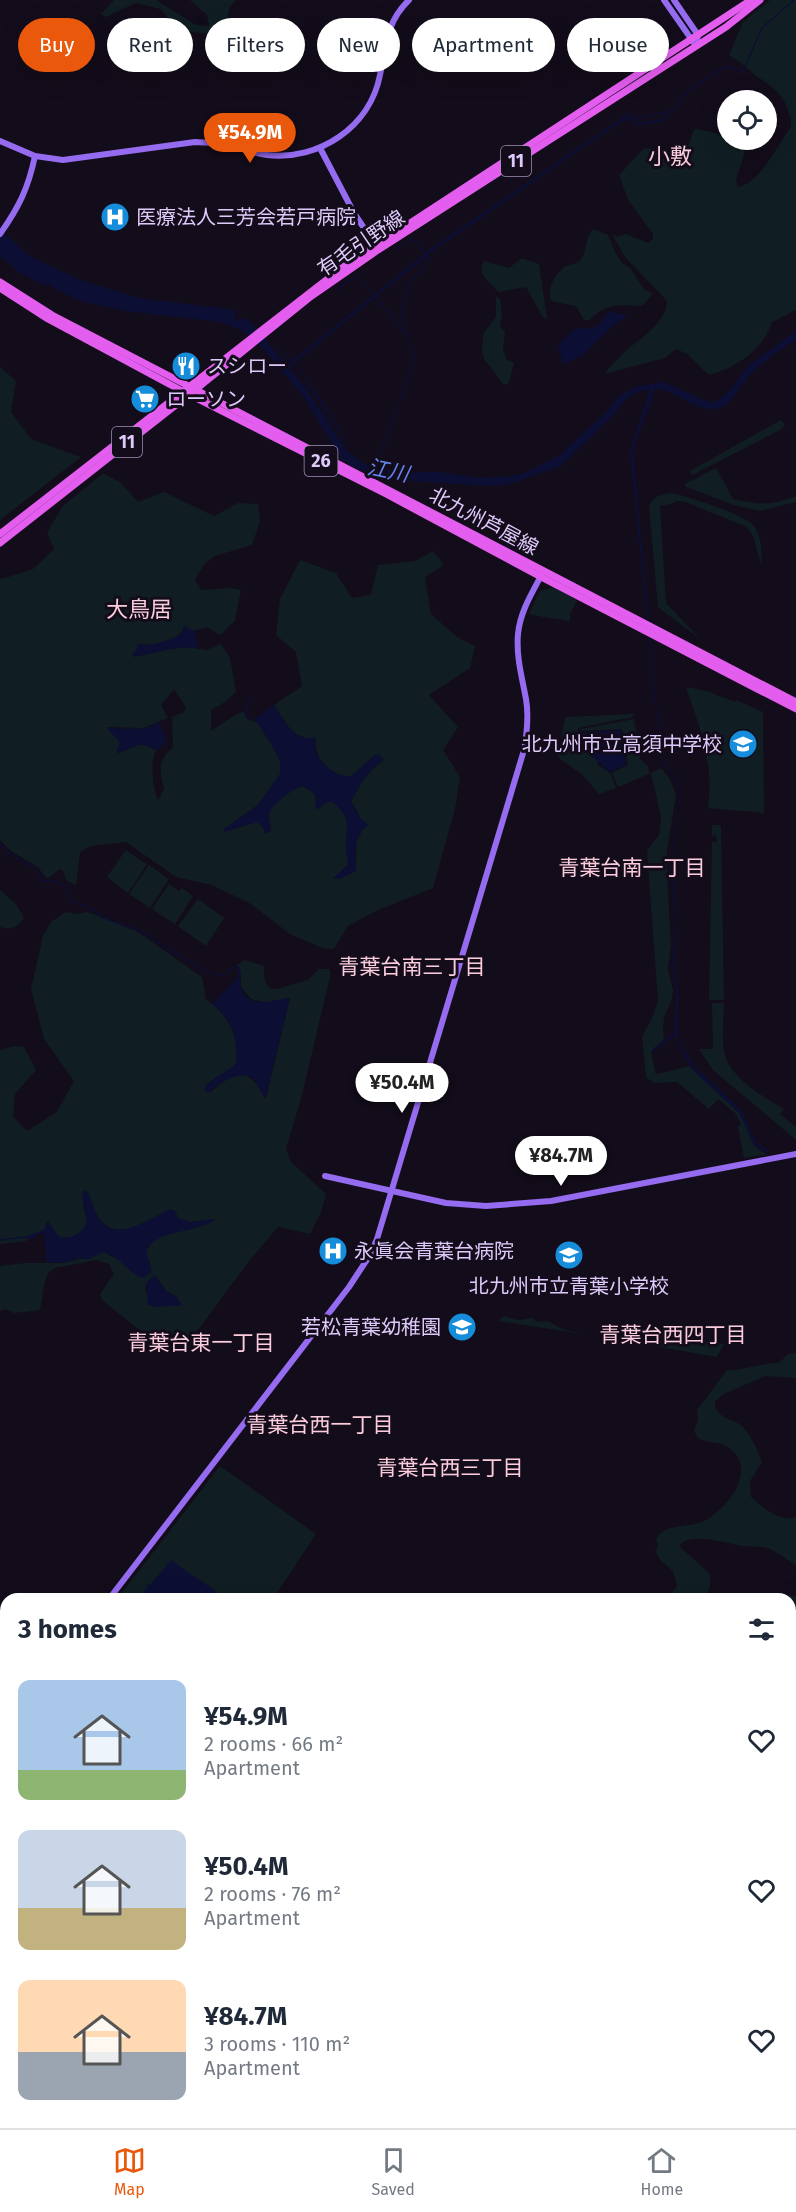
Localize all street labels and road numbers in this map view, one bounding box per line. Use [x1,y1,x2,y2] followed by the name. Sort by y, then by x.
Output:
[501,146,531,176] road number: 11
[313,205,409,281] street label: 有毛引野線
[112,427,142,457] road number: 11
[304,446,338,476] road number: 26
[425,482,543,560] street label: 北九州芦屋線

